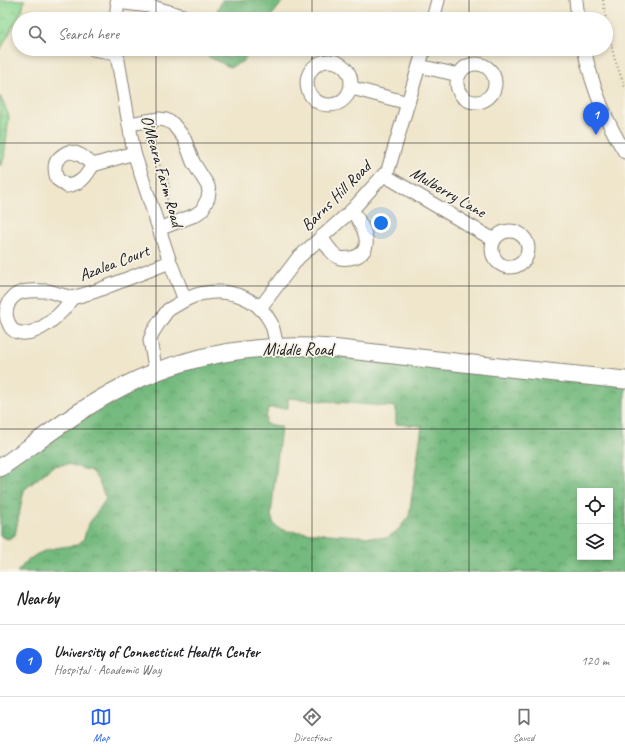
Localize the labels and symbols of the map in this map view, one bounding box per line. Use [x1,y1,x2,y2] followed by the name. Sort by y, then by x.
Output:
[583,102,609,135] pin: 1
[136,113,189,231] street label: O'Meara Farm Road
[296,155,377,236] street label: Barns Hill Road
[406,162,491,223] street label: Mulberry Lane
[371,213,391,233] your location
[76,239,154,286] street label: Azalea Court
[263,339,336,360] street label: Middle Road

